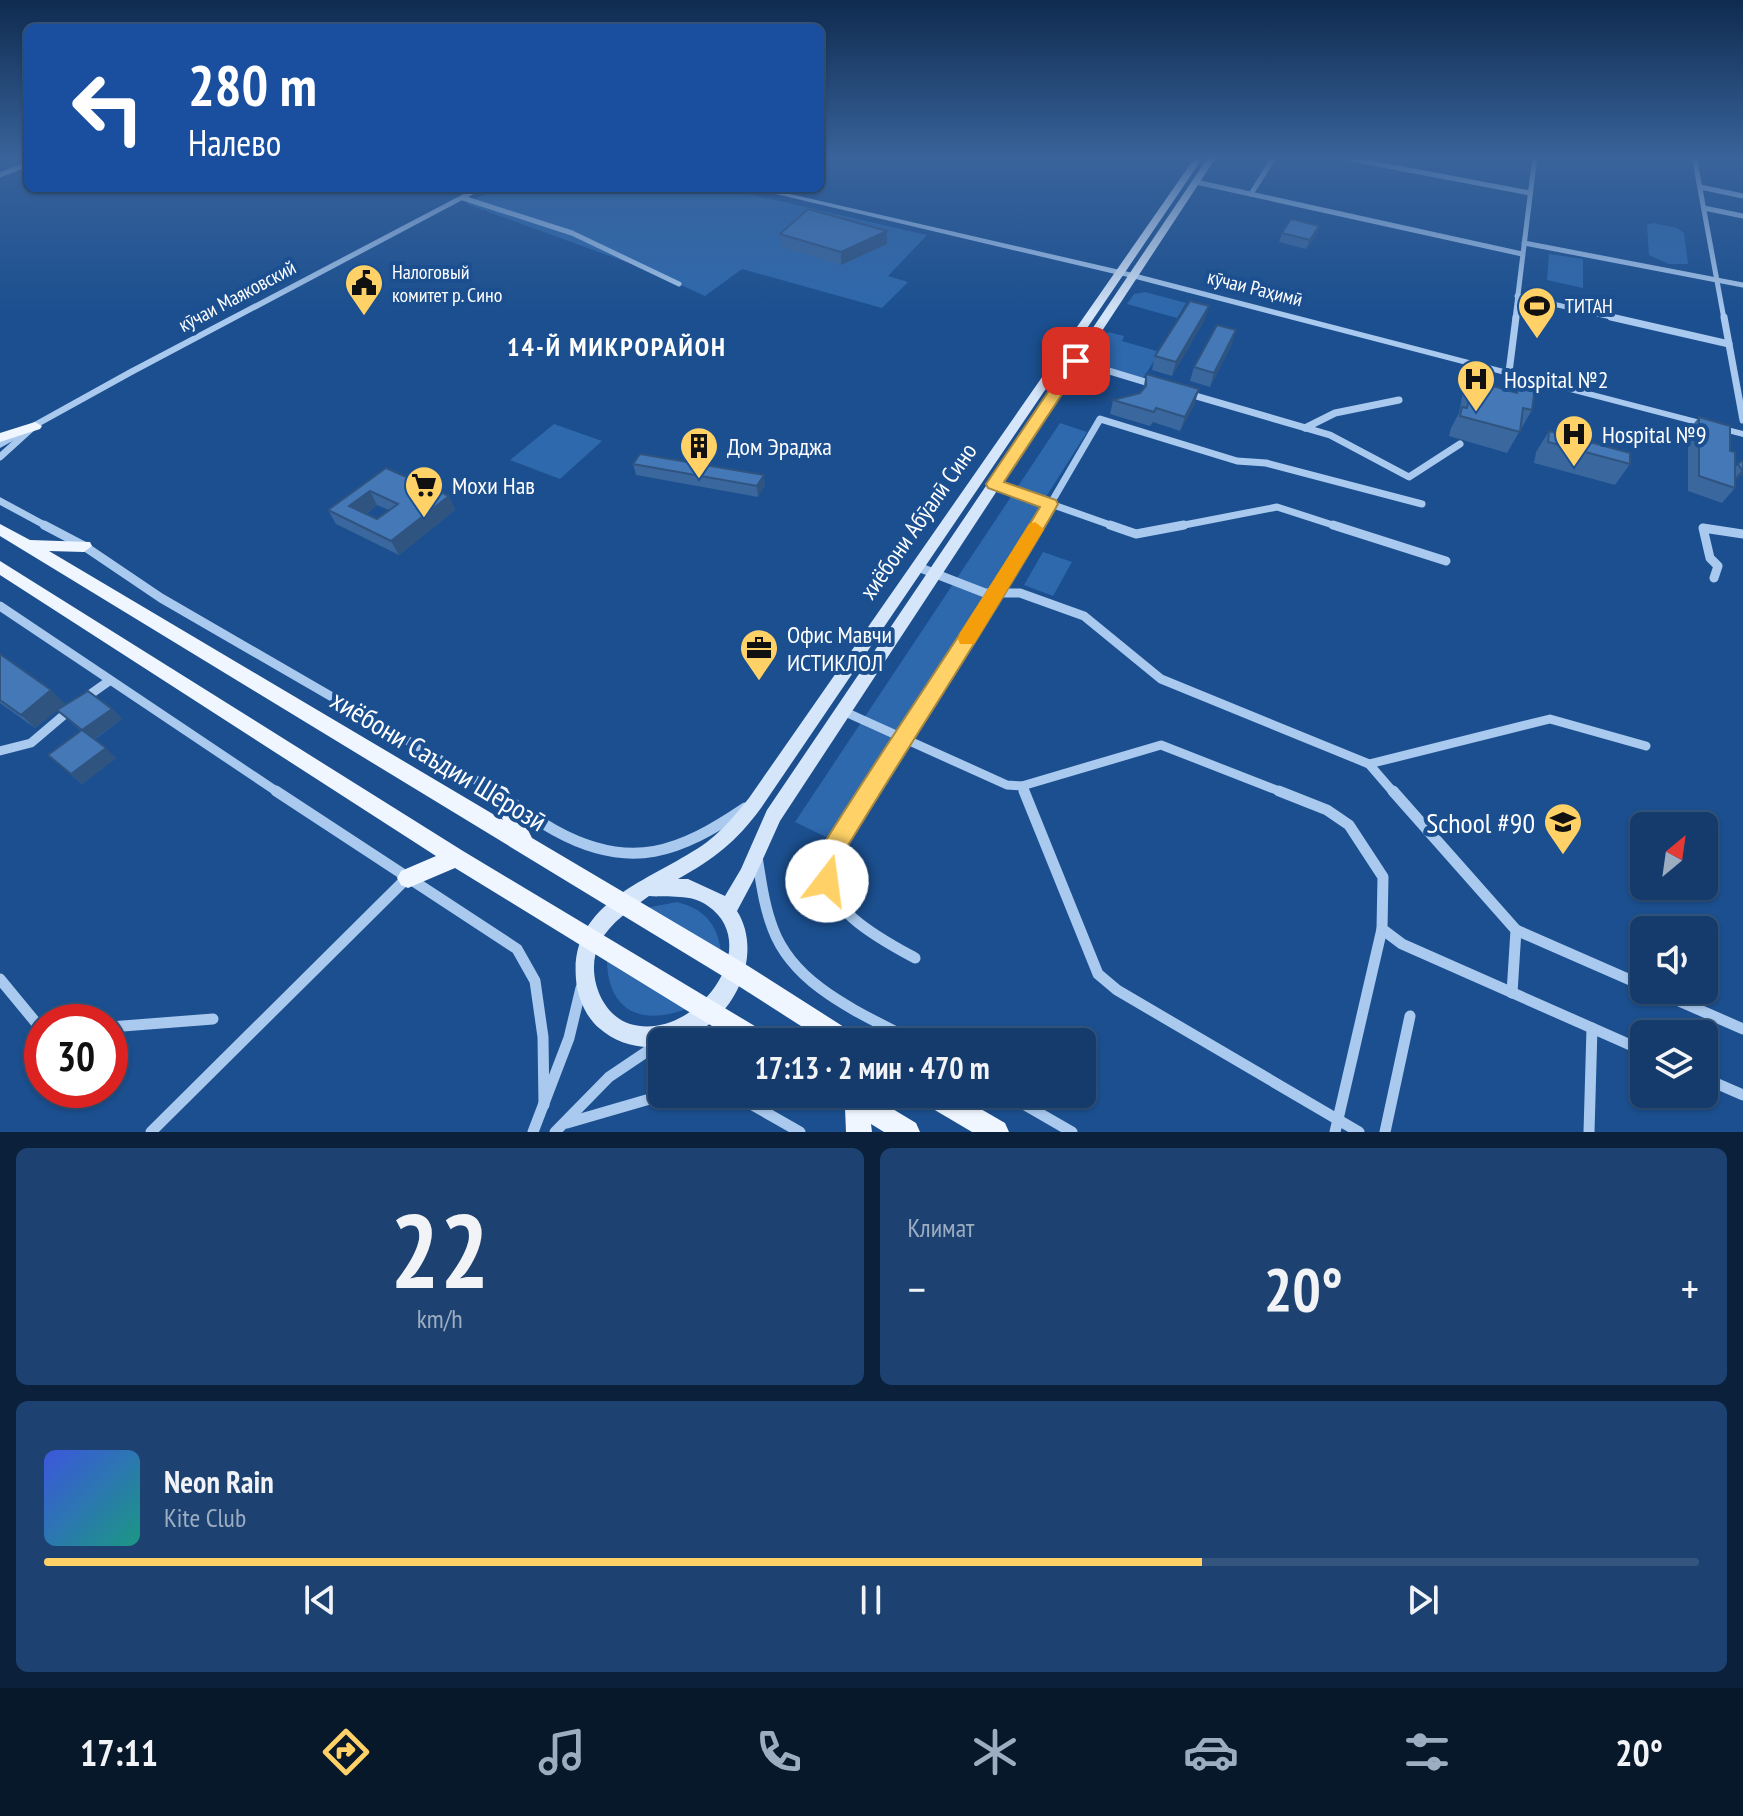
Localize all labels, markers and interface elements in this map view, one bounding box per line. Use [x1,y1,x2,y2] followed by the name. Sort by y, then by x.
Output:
[188,49,317,121] text: 280 m
[56,56,160,160] icon: left
[188,119,281,166] text: Налево
[174,254,300,338] street label: кӯчаи Маяковский
[392,259,502,308] place label: Налоговый комитет р. Сино
[343,262,385,317] public building icon: Налоговый комитет р. Сино
[1205,264,1305,312] street label: кӯчаи Раҳимӣ
[1516,285,1558,340] sports icon: ТИТАН
[1565,293,1613,319] place label: ТИТАН
[1042,327,1110,395] pin
[507,330,727,363] district label: 14-Й МИКРОРАЙОН
[1054,339,1098,383] icon: arrive
[1455,358,1497,413] hospital icon: Hospital №2
[1504,364,1608,395] place label: Hospital №2
[1553,413,1595,468] hospital icon: Hospital №9
[1602,419,1706,450] place label: Hospital №9
[678,425,720,480] building icon: Дом Эраджа
[727,431,832,462] place label: Дом Эраджа
[852,437,984,605] street label: хиёбони Абӯалӣ Сино
[403,464,445,519] supermarket icon: Мохи Нав
[452,470,535,501] place label: Мохи Нав
[787,619,892,678] place label: Офис Мавчи ИСТИКЛОЛ
[738,627,780,682] office icon: Офис Мавчи ИСТИКЛОЛ
[324,681,554,839] street label: хиёбони Саъдии Шерозӣ
[1542,801,1584,856] school or university icon: School #90
[1426,804,1535,841] place label: School #90
[1630,812,1718,900] north arrow
[1630,812,1718,1108] map controls
[785,839,869,923] position arrow
[1630,916,1718,1004] button: sound
[24,1004,128,1108] speed limit sign: 30
[1630,1020,1718,1108] button: layers
[754,1048,990,1087] text: 17:13 · 2 мин · 470 m
[390,1182,489,1317] text: 22
[908,1211,974,1244] text: Климат
[1264,1250,1343,1328] text: 20°
[908,1260,926,1317] text: −
[1681,1260,1699,1317] text: +
[417,1302,463,1335] text: km/h
[164,1462,274,1501] text: Neon Rain
[164,1501,246,1534] text: Kite Club
[298,1578,342,1622] icon: previous
[849,1578,893,1622] icon: pause
[1401,1578,1445,1622] icon: next
[318,1724,374,1780] icon: directions
[534,1724,590,1780] icon: music
[751,1724,807,1780] icon: phone
[967,1724,1023,1780] icon: climate
[1183,1724,1239,1780] icon: car
[1399,1724,1455,1780] icon: filters
[80,1729,158,1776] text: 17:11
[1615,1729,1663,1776] text: 20°

